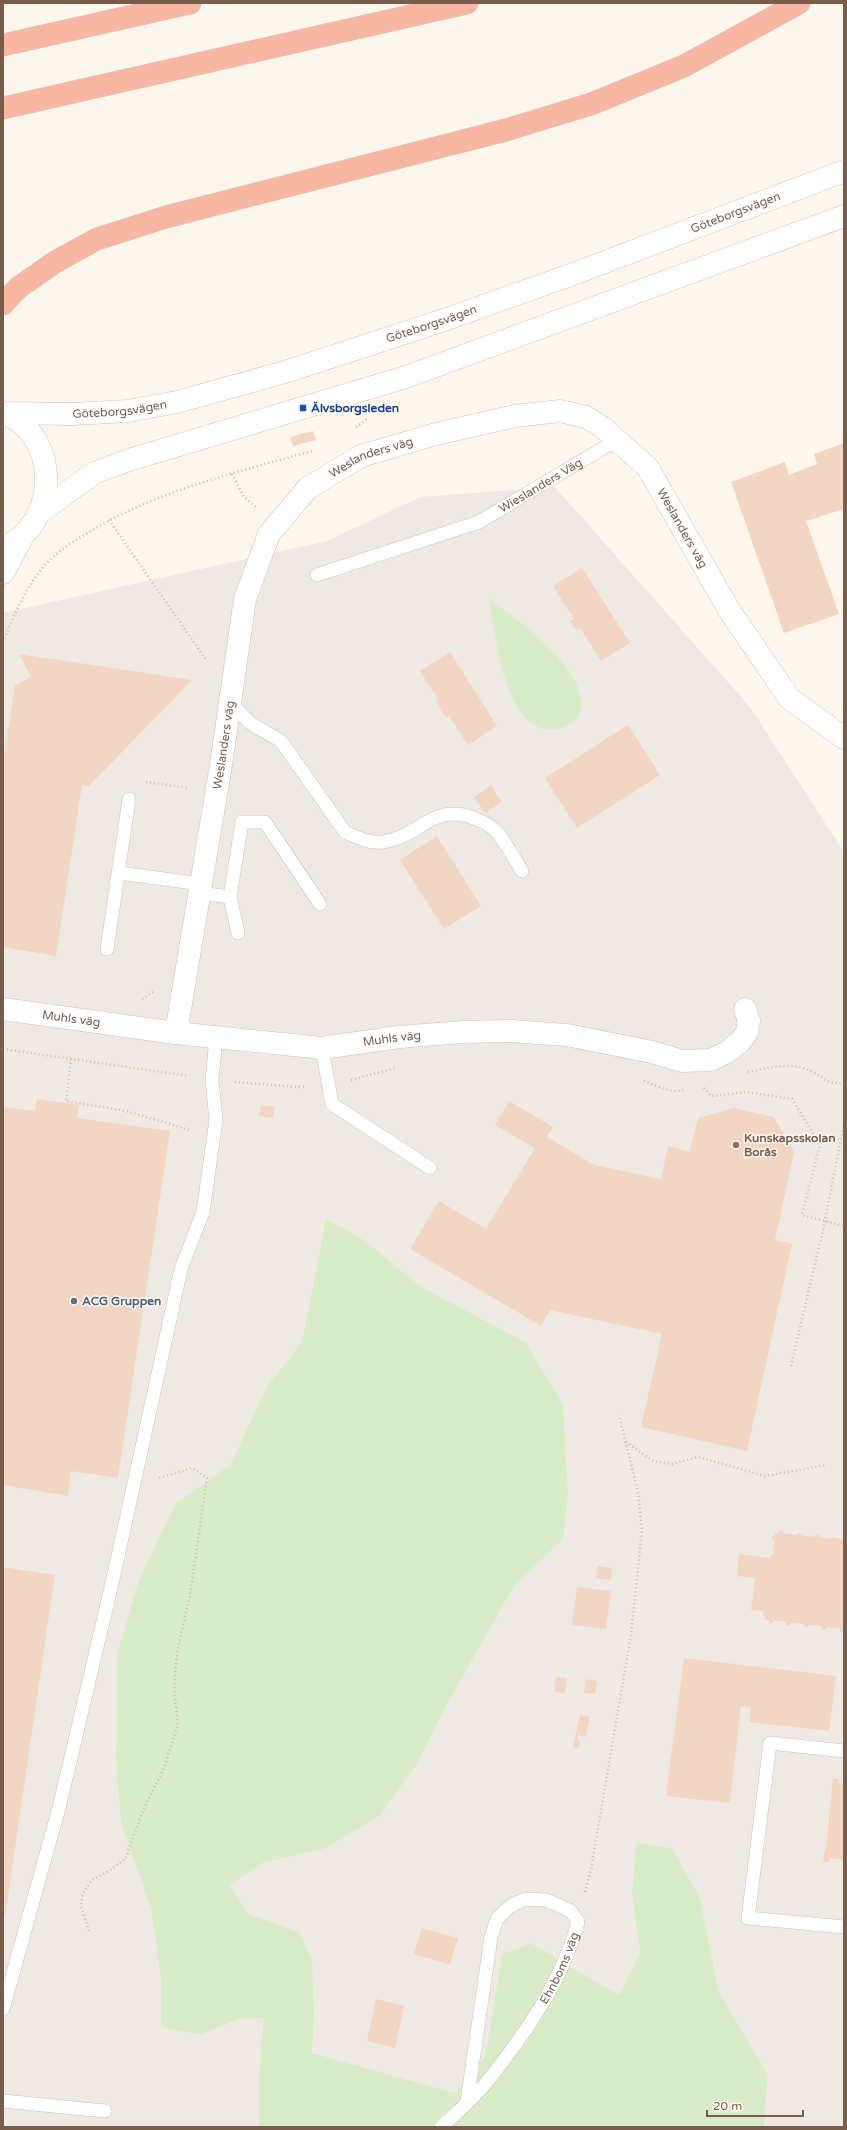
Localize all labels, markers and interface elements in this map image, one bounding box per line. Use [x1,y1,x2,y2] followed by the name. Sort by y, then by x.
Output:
[689,189,782,236] street label: Göteborgsvägen
[384,302,479,346] street label: Göteborgsvägen
[72,397,168,421] street label: Göteborgsvägen
[311,401,399,416] place label: Älvsborgsleden
[298,403,308,413] marker: Älvsborgsleden
[327,434,415,481] street label: Weslanders väg
[496,455,585,516] street label: Wieslanders Väg
[654,486,711,571] street label: Weslanders väg
[210,700,237,790] street label: Weslanders väg
[41,1008,101,1029] street label: Muhls väg
[362,1028,422,1049] street label: Muhls väg
[744,1131,835,1159] place label: Kunskapsskolan Borås
[731,1140,741,1150] marker: Kunskapsskolan Borås
[82,1294,161,1309] place label: ACG Gruppen
[69,1296,79,1306] marker: ACG Gruppen
[537,1930,582,2007] street label: Ehnboms väg
[707,2092,803,2118] scale bar
[713,2099,742,2113] text: 20 m

